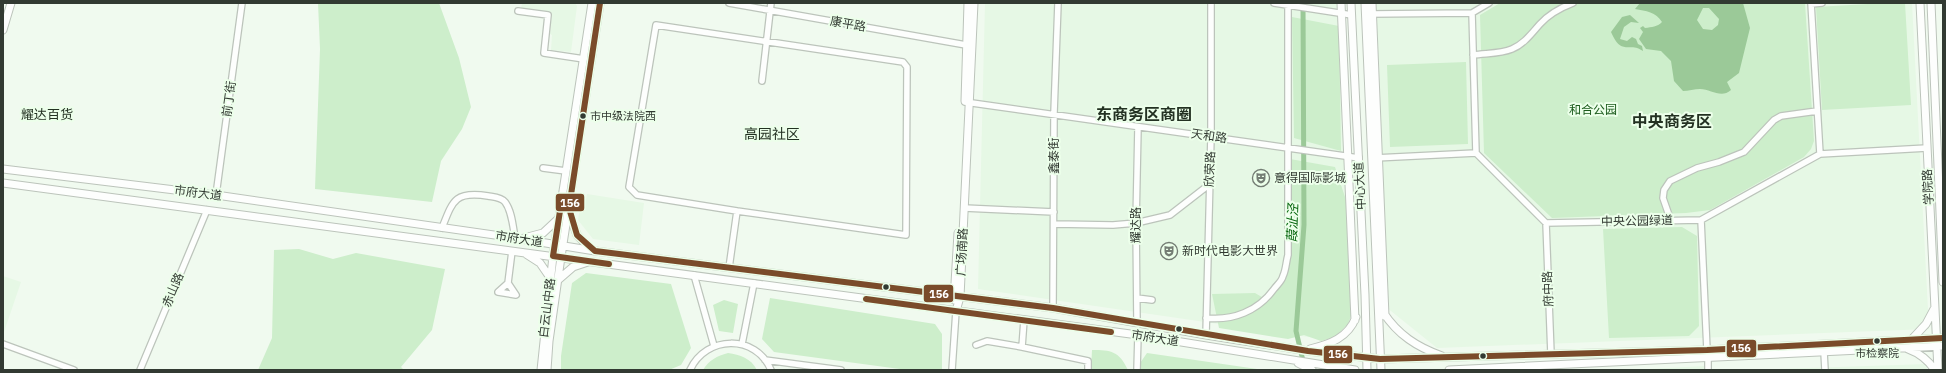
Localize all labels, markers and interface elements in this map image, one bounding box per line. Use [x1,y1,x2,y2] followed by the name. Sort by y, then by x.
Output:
[829,13,867,34] street label: 康平路
[219,80,238,118] street label: 前丁街
[1569,102,1617,117] park label: 和合公园
[1096,104,1192,124] district label: 东商务区商圈
[21,106,73,123] district label: 耀达百货
[590,109,656,123] place label: 市中级法院西
[578,111,588,121] marker: 市中级法院西
[1632,111,1712,131] district label: 中央商务区
[744,125,800,143] district label: 高园社区
[1190,126,1228,145] street label: 天和路
[1046,138,1061,174] street label: 鑫泰街
[1201,151,1218,187] street label: 欣荣路
[1351,162,1368,210] street label: 中心大道
[1251,168,1271,188] theatre icon: 意得国际影城
[1919,169,1936,205] street label: 学院路
[1274,170,1346,185] place label: 意得国际影城
[173,182,223,203] street label: 市府大道
[555,193,585,212] line badge: 156
[560,196,580,210] text: 156
[1283,201,1302,243] water label: 葭沚泾
[1128,207,1143,243] street label: 耀达路
[1601,212,1673,229] street label: 中央公园绿道
[494,227,544,250] street label: 市府大道
[953,228,970,276] street label: 广场南路
[1159,241,1179,261] theatre icon: 新时代电影大世界
[1182,243,1278,258] place label: 新时代电影大世界
[159,270,186,309] street label: 赤山路
[1539,271,1556,307] street label: 府中路
[535,277,558,339] street label: 白云山中路
[881,282,891,292] unlabelled marker
[923,284,954,303] line badge: 156
[929,287,949,301] text: 156
[1174,324,1184,334] unlabelled marker
[1130,326,1180,349] street label: 市府大道
[1872,336,1882,346] marker: 市检察院
[1726,339,1757,358] line badge: 156
[1731,341,1751,355] text: 156
[1323,345,1353,364] line badge: 156
[1855,346,1899,360] place label: 市检察院
[1328,347,1348,361] text: 156
[1478,351,1488,361] unlabelled marker

